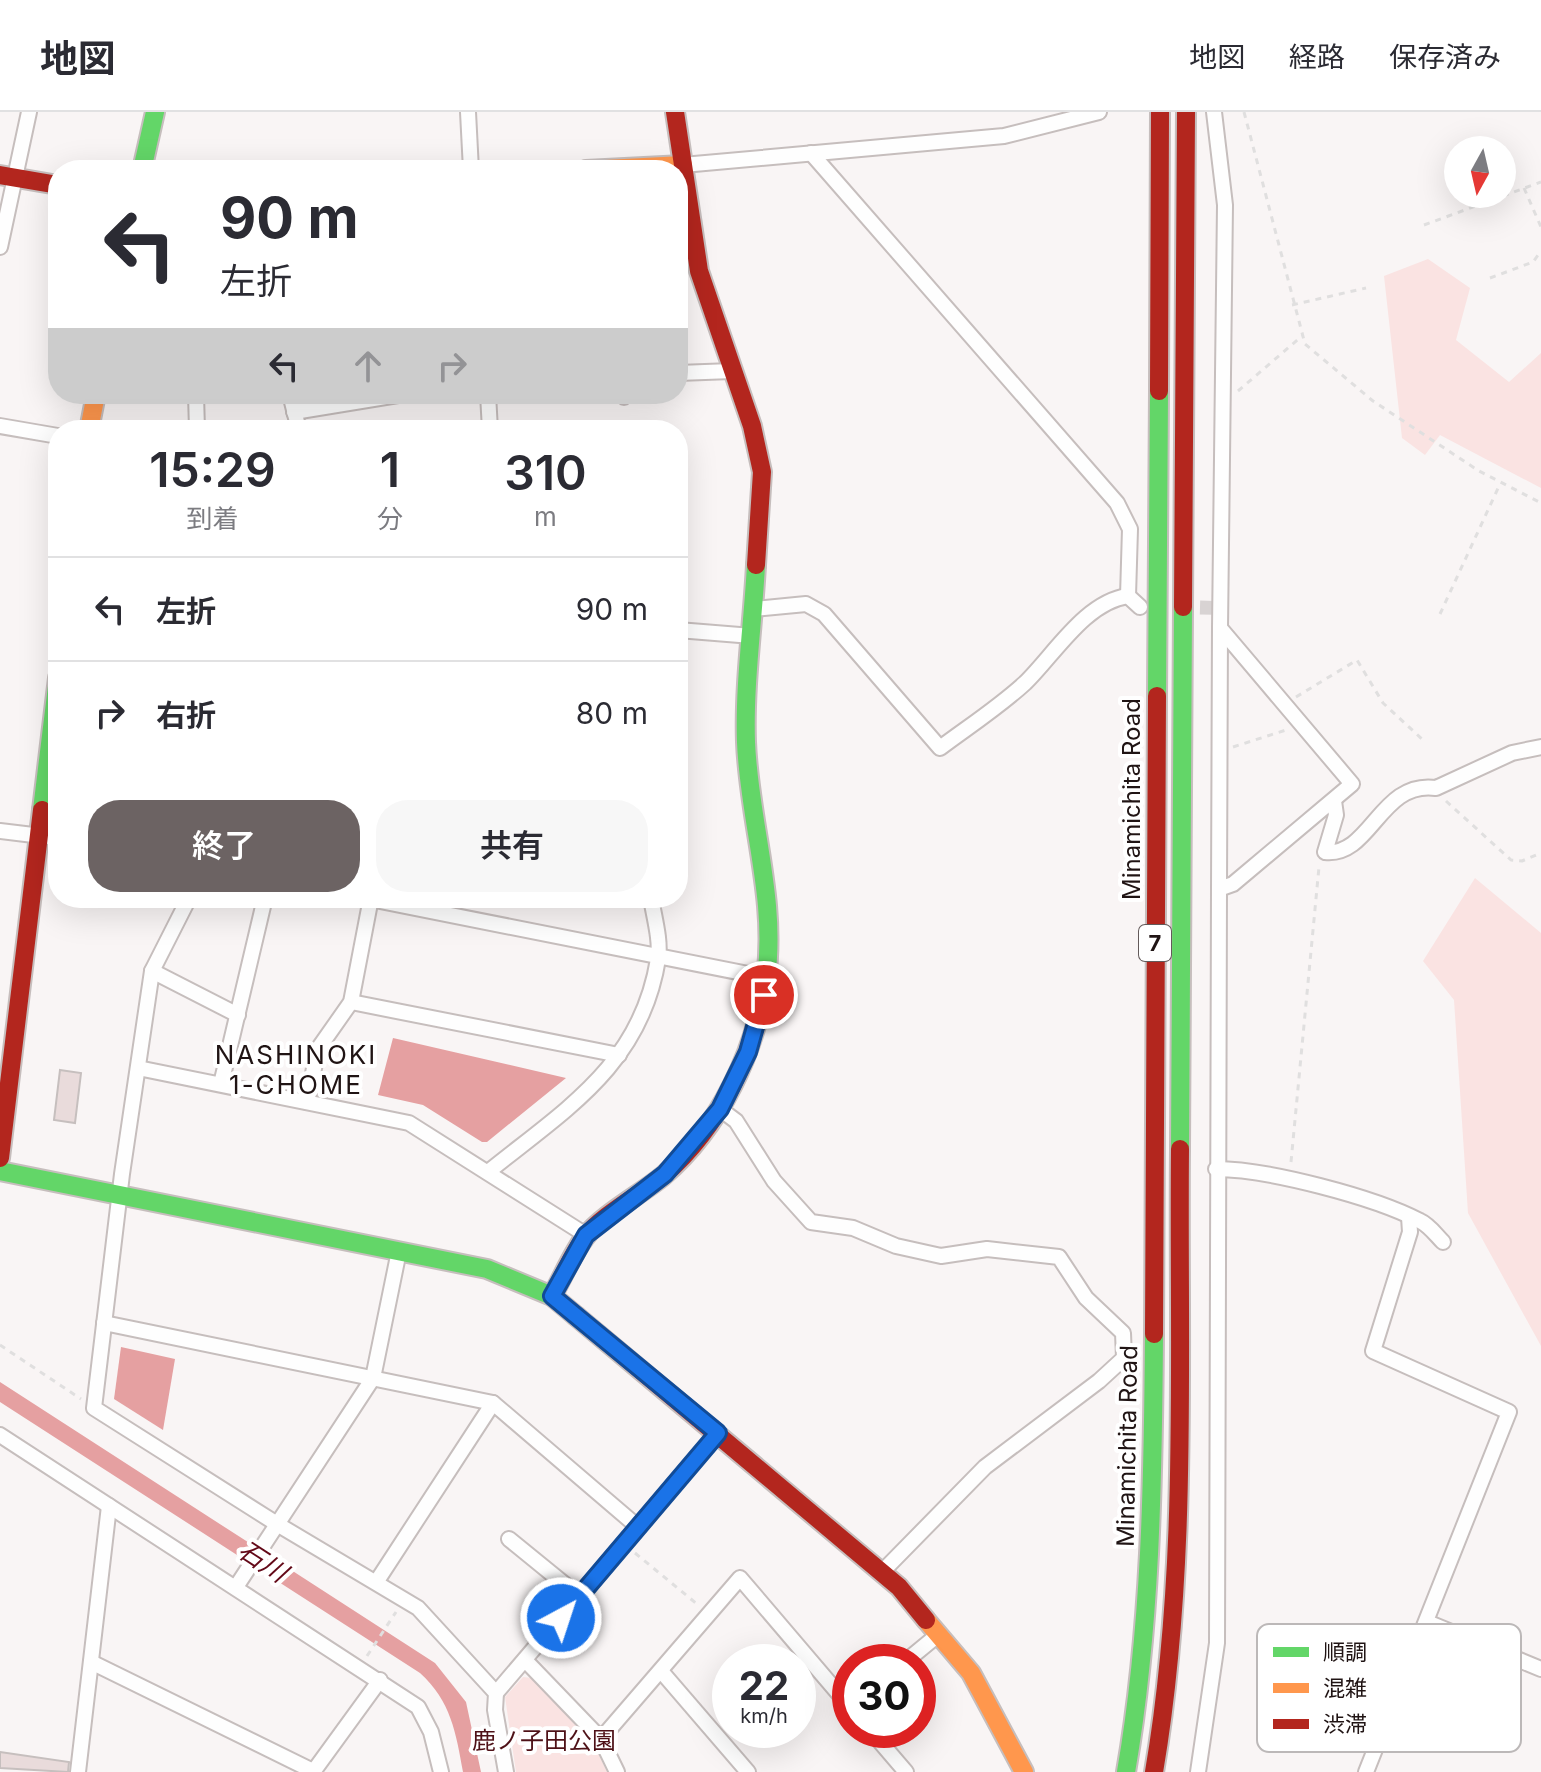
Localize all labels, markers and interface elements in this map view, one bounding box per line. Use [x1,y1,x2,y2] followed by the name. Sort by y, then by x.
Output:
[40,35,116,81] text: 地図
[1189,40,1245,74] text: 地図
[1289,40,1345,74] text: 経路
[1389,40,1501,74] text: 保存済み
[1444,136,1516,208] north arrow
[1444,136,1516,208] map controls
[220,184,359,252] text: 90 m
[88,192,192,296] icon: left
[220,259,292,303] text: 左折
[262,344,306,388] icon: left
[346,344,390,388] icon: ahead
[430,344,474,388] icon: right
[149,440,276,499] text: 15:29
[380,440,400,499] text: 1
[504,443,587,502] text: 310
[534,501,557,532] text: m
[186,503,238,534] text: 到着
[377,503,403,534] text: 分
[88,587,132,631] icon: left
[576,591,648,627] text: 90 m
[156,593,216,629] text: 左折
[88,691,132,735] icon: right
[576,695,648,731] text: 80 m
[156,697,216,733] text: 右折
[1117,698,1146,900] street label: Minamichita Road
[88,800,360,892] button: 終了
[376,800,648,892] button: 共有
[1139,925,1171,961] road number: 7
[730,961,798,1029] pin
[742,973,786,1017] icon: arrive
[215,1039,377,1100] district label: NASHINOKI 1-CHOME
[1111,1345,1143,1547] street label: Minamichita Road
[233,1534,296,1590] water label: 石川
[519,1576,603,1660] position arrow
[1257,1624,1521,1752] legend
[1323,1639,1367,1665] text: 順調
[832,1644,936,1748] speed limit sign: 30
[739,1661,789,1710] text: 22
[1323,1675,1367,1701] text: 混雑
[740,1704,788,1728] text: km/h
[1323,1711,1367,1737] text: 渋滞
[472,1726,616,1755] park label: 鹿ノ子田公園

